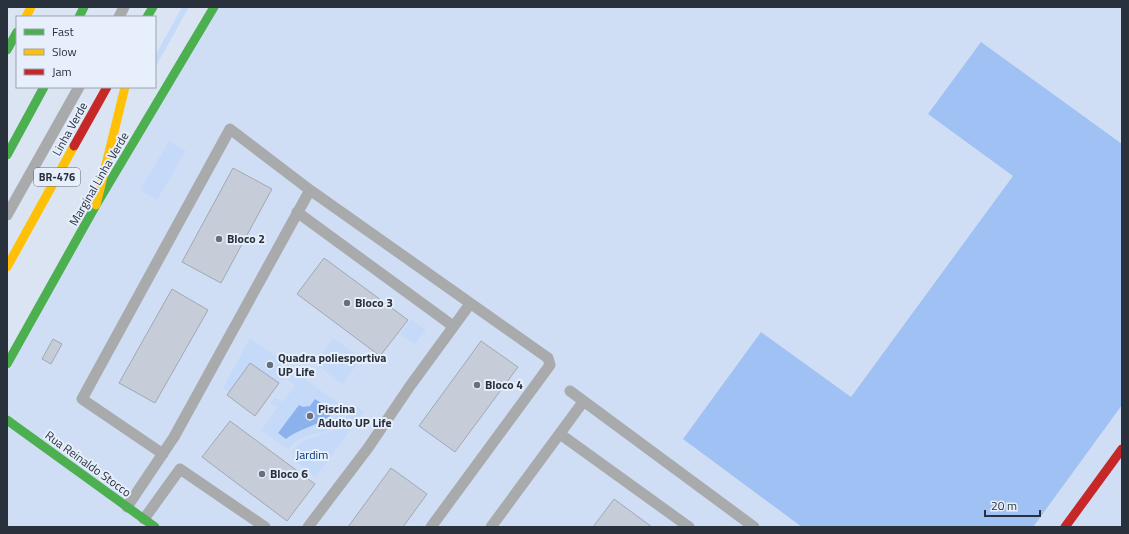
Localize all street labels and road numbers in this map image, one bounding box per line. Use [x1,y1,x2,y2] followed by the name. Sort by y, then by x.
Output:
[47,98,92,159] street label: Linha Verde
[64,128,133,229] street label: Marginal Linha Verde
[34,168,80,186] road number: BR-476
[41,426,135,501] street label: Rua Reinaldo Stocco

